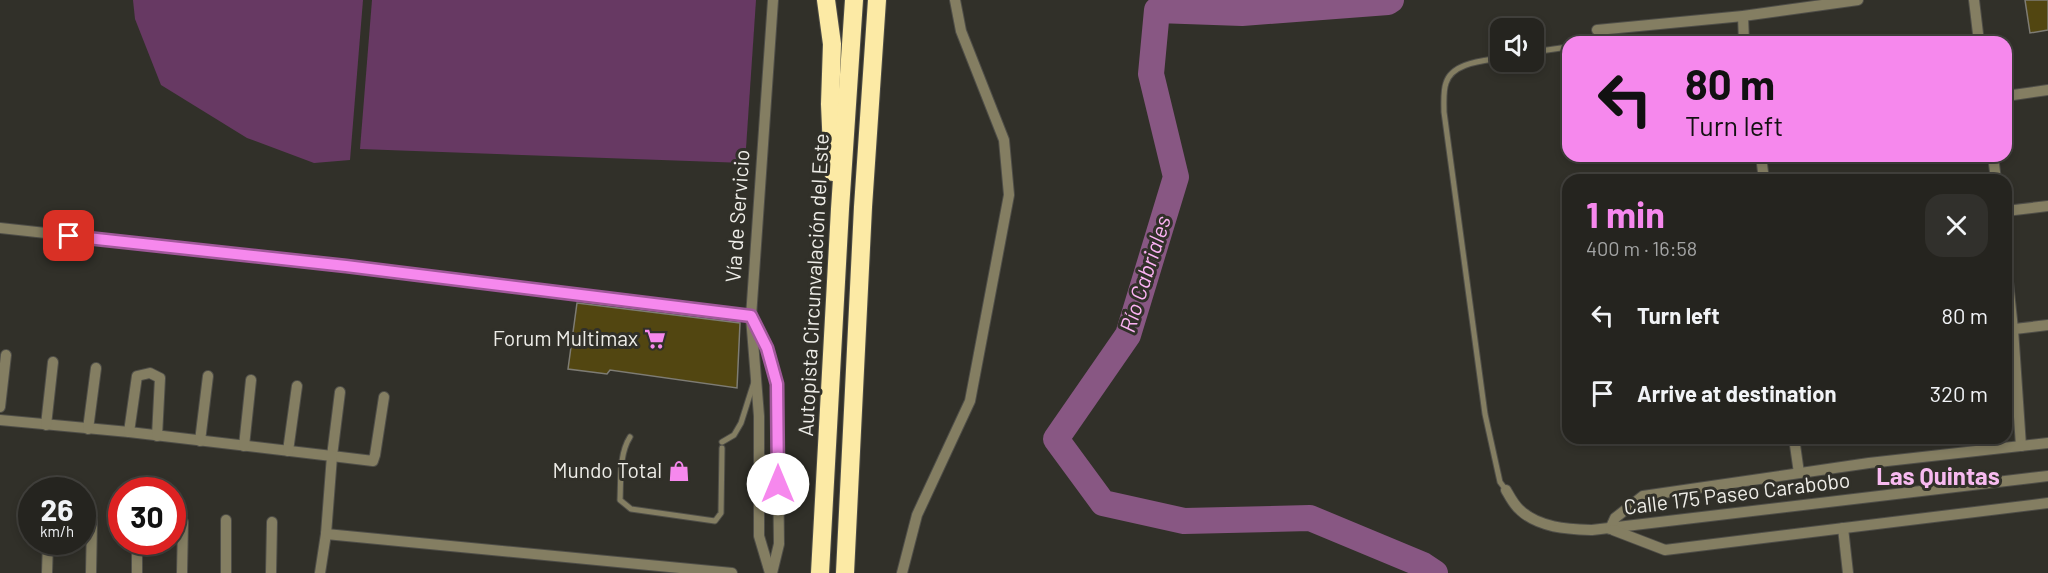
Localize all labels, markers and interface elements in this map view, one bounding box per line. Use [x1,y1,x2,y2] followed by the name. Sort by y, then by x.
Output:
[1490,18,1544,72] map controls
[1490,18,1544,72] button: sound
[1685,58,1775,108] text: 80 m
[1586,60,1664,138] icon: left
[1685,109,1783,141] text: Turn left
[792,133,833,437] street label: Autopista Circunvalación del Este
[719,149,754,283] street label: Vía de Servicio
[1586,192,1665,235] text: 1 min
[1925,194,1988,257] button: close
[43,210,94,261] pin
[1113,212,1175,335] water label: Río Cabriales
[52,219,85,252] icon: arrive
[1586,236,1697,260] text: 400 m · 16:58
[1586,299,1619,332] icon: left
[1637,302,1720,328] text: Turn left
[1942,302,1988,328] text: 80 m
[493,325,638,350] place label: Forum Multimax
[643,327,667,351] supermarket icon: Forum Multimax
[1586,377,1619,410] icon: arrive
[1637,380,1836,406] text: Arrive at destination
[1930,380,1988,406] text: 320 m
[746,452,810,516] position arrow
[552,457,662,482] place label: Mundo Total
[667,459,691,483] shop icon: Mundo Total
[1876,461,2000,490] district label: Las Quintas
[1622,466,1851,519] street label: Calle 175 Paseo Carabobo
[108,477,186,555] speed limit sign: 30
[41,491,73,527] text: 26
[40,522,74,540] text: km/h

